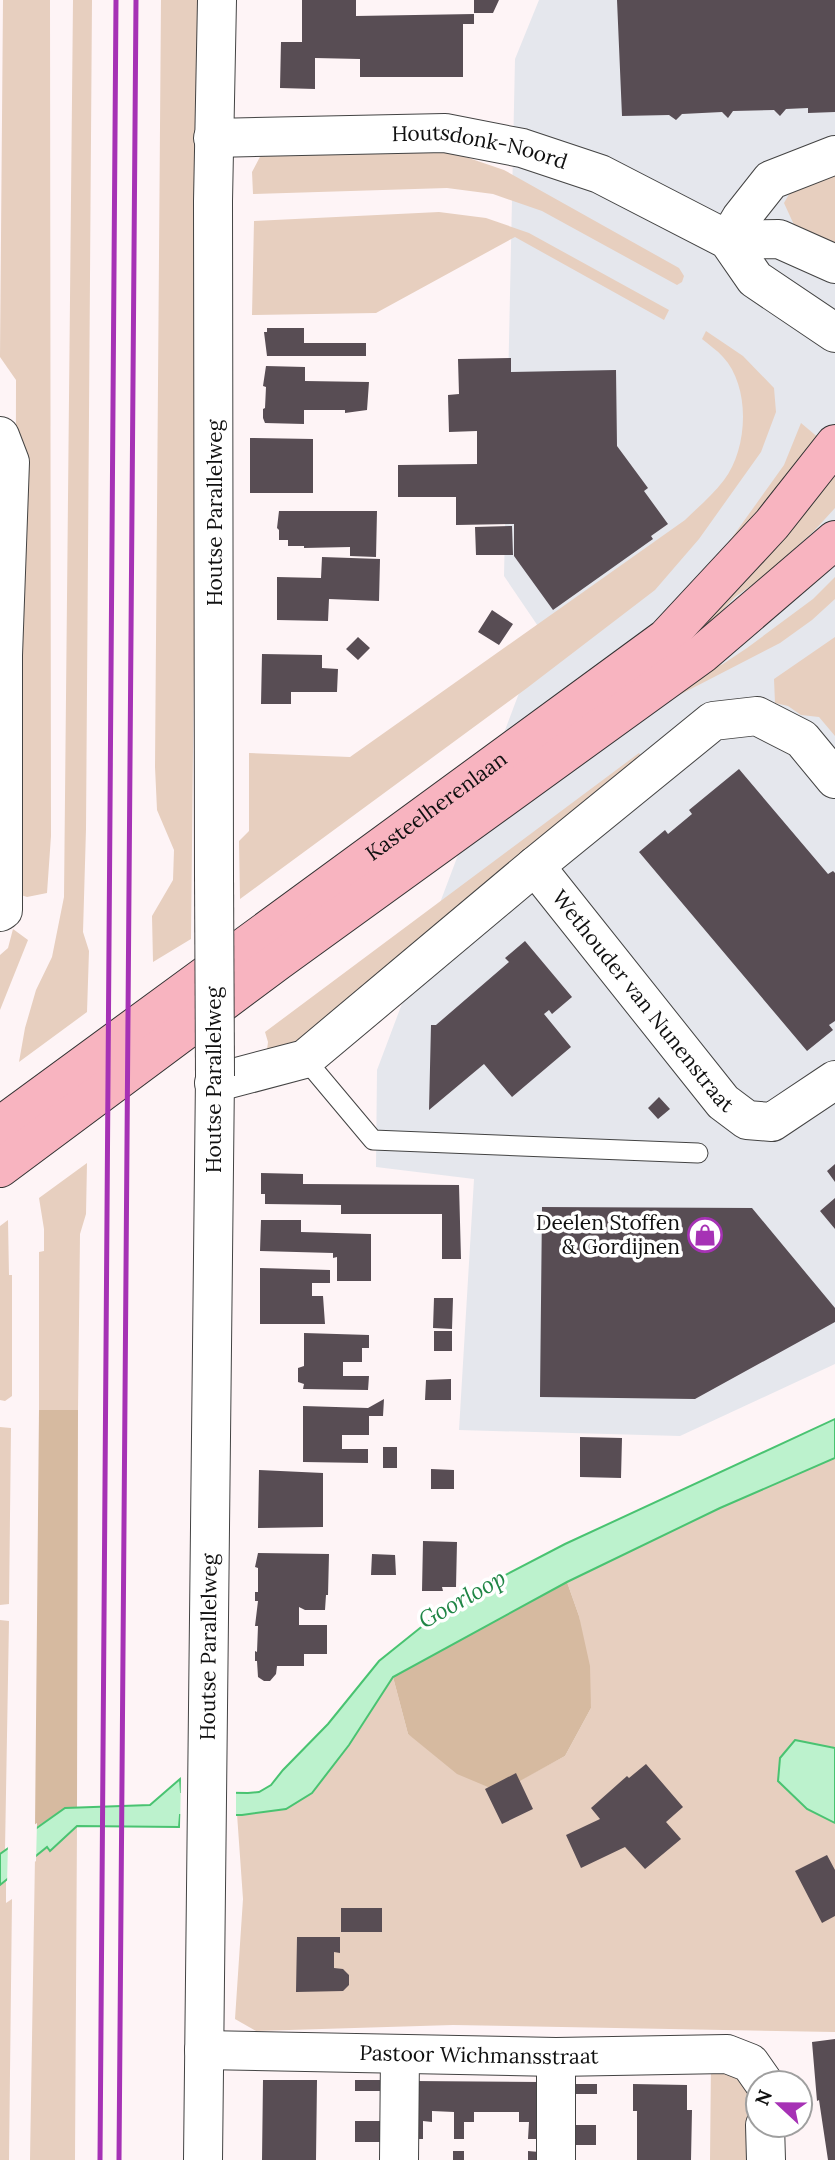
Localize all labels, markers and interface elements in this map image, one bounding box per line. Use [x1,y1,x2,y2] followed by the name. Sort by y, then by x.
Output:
[391,118,571,175] street label: Houtsdonk-Noord
[201,419,228,606] street label: Houtse Parallelweg
[360,745,512,867] street label: Kasteelherenlaan
[546,884,740,1119] street label: Wethouder van Nunenstraat
[200,986,227,1173] street label: Houtse Parallelweg
[536,1209,680,1260] place label: Deelen Stoffen & Gordijnen
[686,1216,724,1254] shop icon: Deelen Stoffen & Gordijnen
[194,1553,223,1741] street label: Houtse Parallelweg
[413,1563,510,1634] water label: Goorloop
[359,2039,600,2070] street label: Pastoor Wichmansstraat
[744,2069,814,2139] north arrow
[749,2086,777,2109] text: N

